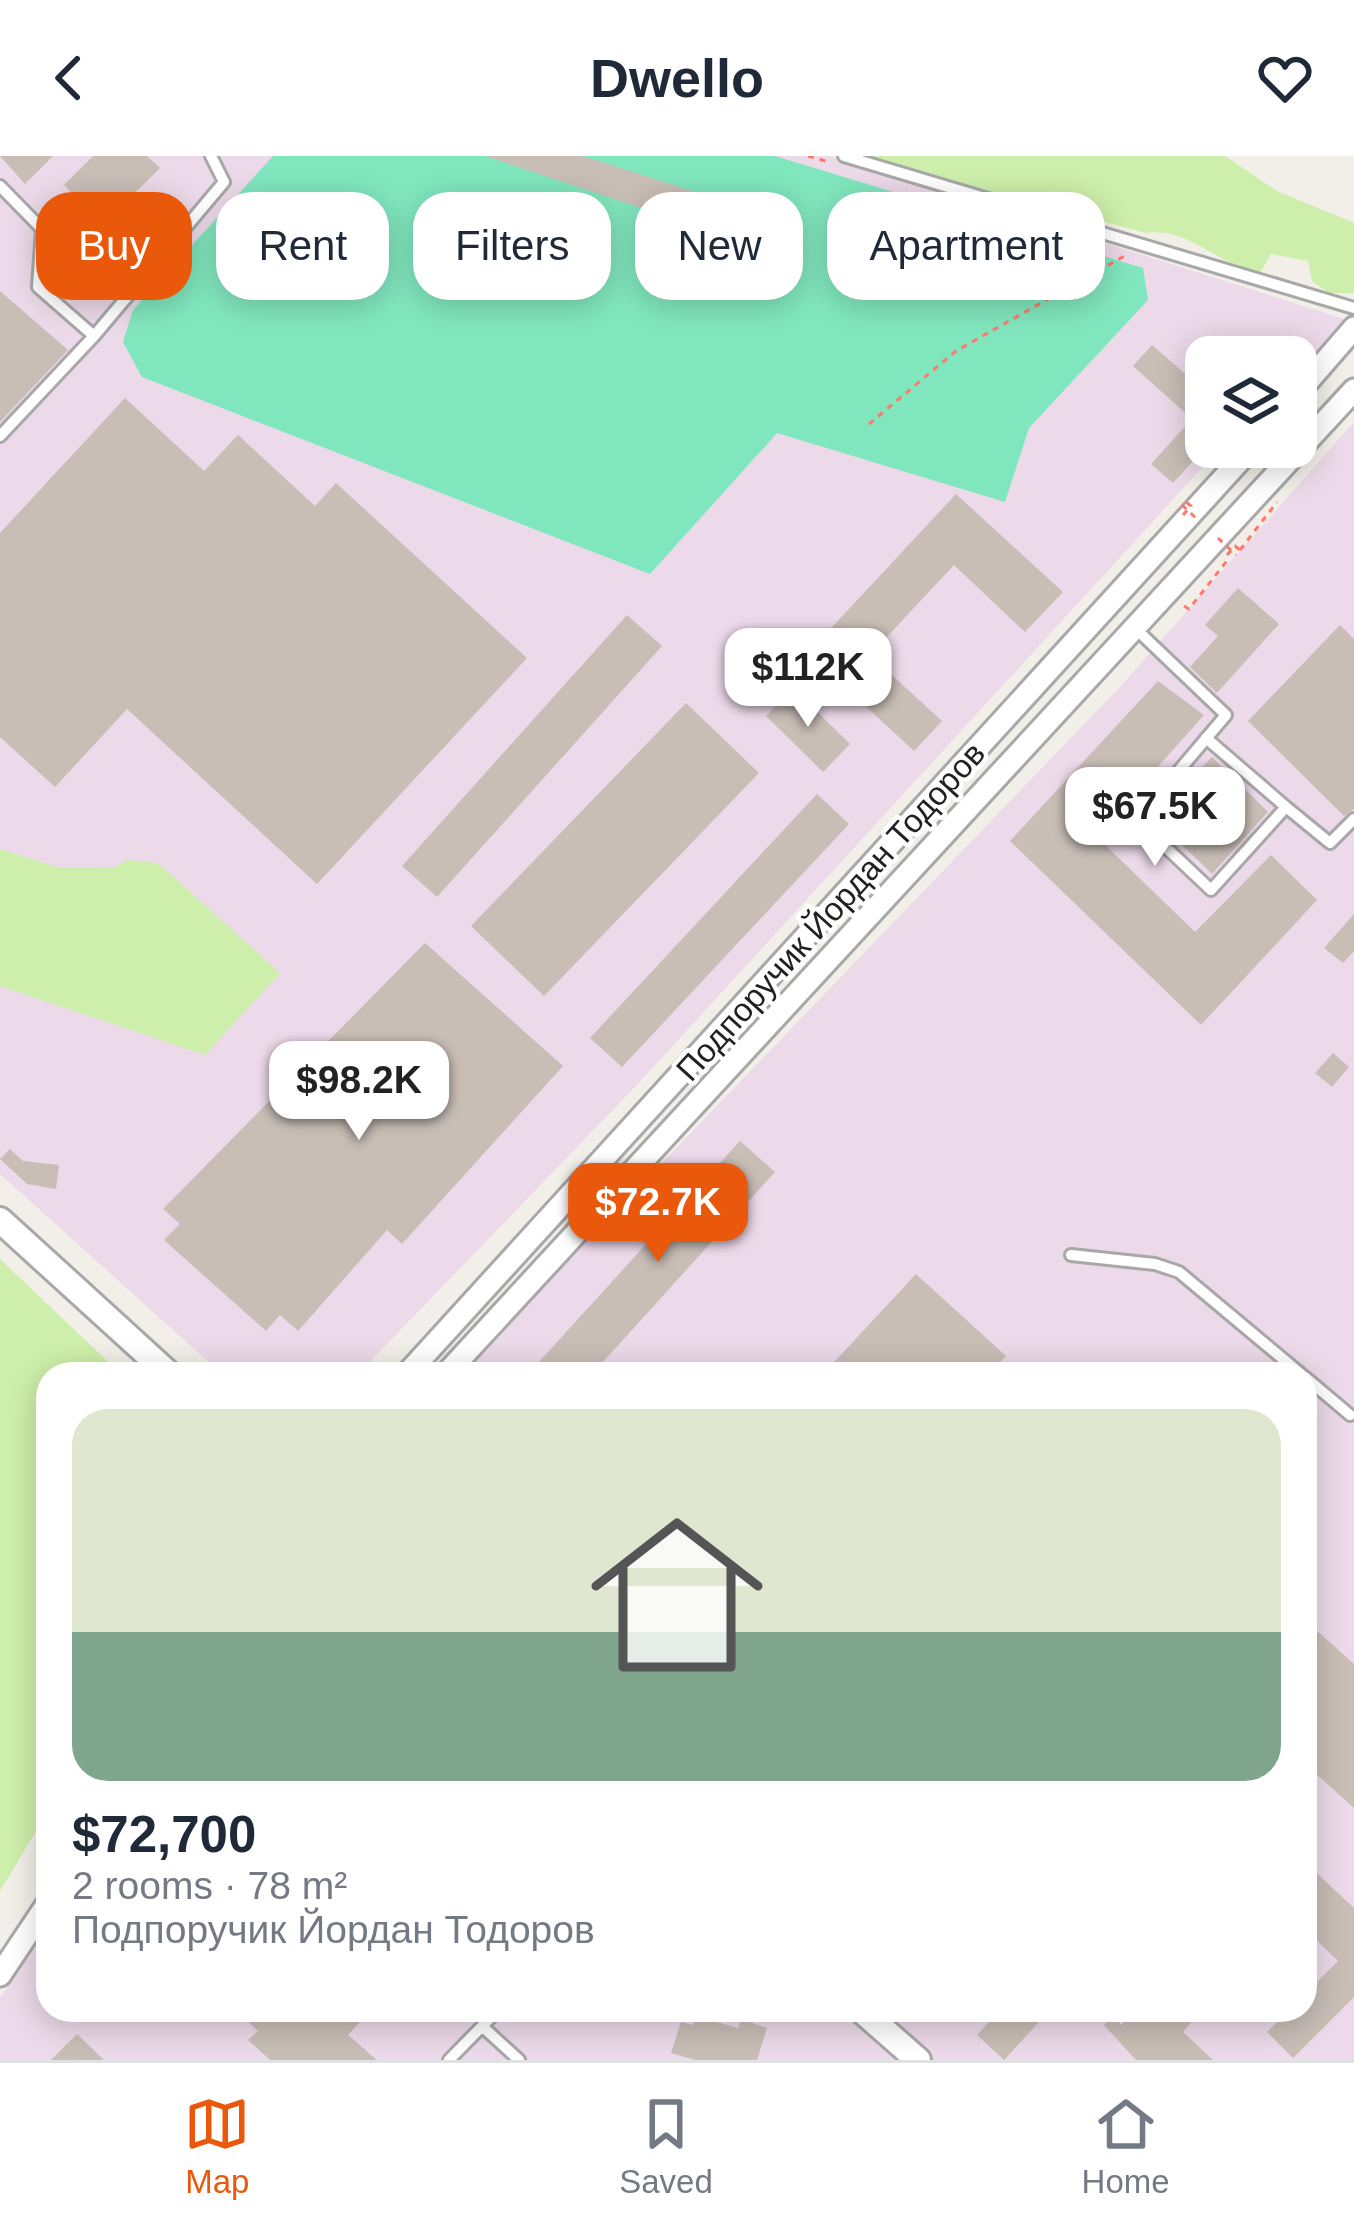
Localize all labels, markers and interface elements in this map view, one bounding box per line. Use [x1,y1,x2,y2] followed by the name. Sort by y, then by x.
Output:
[36,45,102,111] icon: back
[1252,45,1318,111] icon: heart
[590,48,764,108] text: Dwello
[36,192,192,300] chip: Buy
[216,192,389,300] chip: Rent
[413,192,611,300] chip: Filters
[635,192,803,300] chip: New
[827,192,1105,300] chip: Apartment
[1185,336,1317,468] map controls
[1185,336,1317,468] button: layers
[724,628,892,730] pin: $112K
[752,645,864,688] text: $112K
[669,735,992,1088] street label: Подпоручик Йордан Тодоров
[1057,767,1253,869] pin: $67.5K
[1092,784,1218,827] text: $67.5K
[261,1041,457,1143] pin: $98.2K
[296,1058,422,1101] text: $98.2K
[560,1163,756,1265] pin: $72.7K
[595,1180,721,1223] text: $72.7K
[569,1487,785,1703] icon: home
[72,1806,256,1863] text: $72,700
[72,1864,347,1907] text: 2 rooms · 78 m²
[72,1908,595,1951] text: Подпоручик Йордан Тодоров
[184,2091,250,2201] tab: Map
[619,2091,713,2201] tab: Saved
[1082,2091,1170,2201] tab: Home

